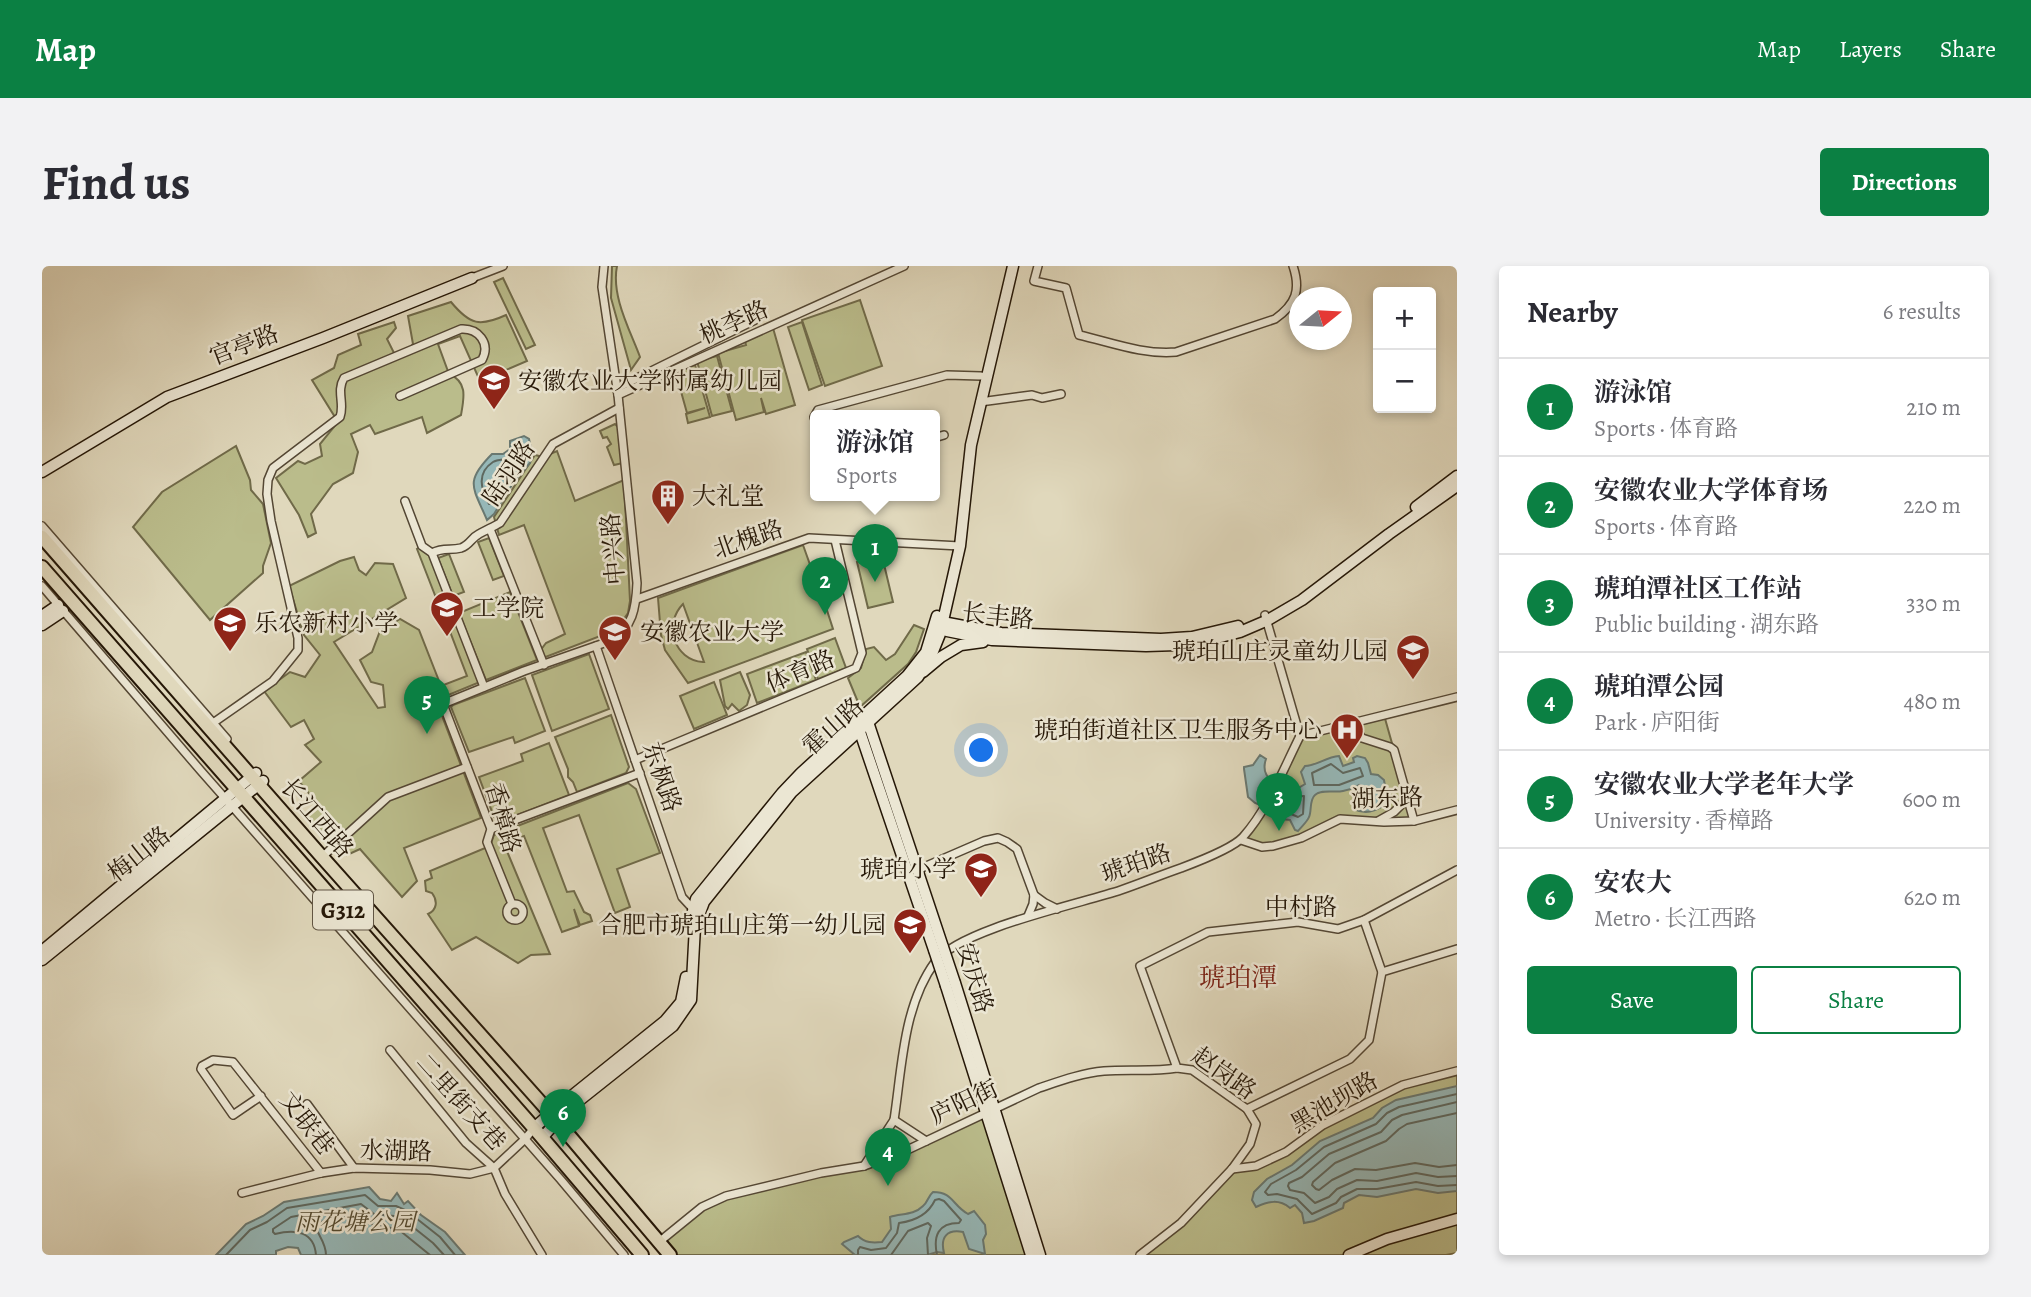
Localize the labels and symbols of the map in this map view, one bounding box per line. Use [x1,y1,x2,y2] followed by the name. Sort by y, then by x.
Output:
[1289,287,1352,350] north arrow
[695,293,773,351] street label: 桃李路
[205,317,283,373] street label: 官亭路
[475,362,513,411] school or university icon: 安徽农业大学附属幼儿园
[518,365,782,397] place label: 安徽农业大学附属幼儿园
[476,434,542,512] street label: 陆羽路
[649,477,687,526] building icon: 大礼堂
[692,480,764,512] place label: 大礼堂
[594,512,632,586] street label: 中兴路
[709,512,787,566] street label: 北槐路
[852,524,898,582] pin: 1
[802,557,848,615] pin: 2
[428,589,466,638] school or university icon: 工学院
[472,592,544,624] place label: 工学院
[961,596,1035,636] street label: 长丰路
[211,604,249,653] school or university icon: 乐农新村小学
[254,607,398,639] place label: 乐农新村小学
[596,613,634,662] school or university icon: 安徽农业大学
[640,616,784,648] place label: 安徽农业大学
[1394,632,1432,681] school or university icon: 琥珀山庄灵童幼儿园
[1172,635,1388,667] place label: 琥珀山庄灵童幼儿园
[761,642,839,700] street label: 体育路
[404,676,450,734] pin: 5
[796,690,870,762] street label: 霍山路
[1328,711,1366,760] hospital icon: 琥珀街道社区卫生服务中心
[1034,714,1322,746] place label: 琥珀街道社区卫生服务中心
[964,733,998,767] your location
[635,738,689,816] street label: 东枫路
[273,771,361,865] street label: 长江西路
[1256,773,1302,831] pin: 3
[478,779,528,857] street label: 香樟路
[1350,781,1424,815] street label: 湖东路
[101,819,177,889] street label: 梅山路
[1097,836,1175,890] street label: 琥珀路
[962,850,1000,899] school or university icon: 琥珀小学
[860,853,956,885] place label: 琥珀小学
[313,890,373,930] road number: G312
[1265,891,1337,923] street label: 中村路
[891,906,929,955] school or university icon: 合肥市琥珀山庄第一幼儿园
[598,909,886,941] place label: 合肥市琥珀山庄第一幼儿园
[949,939,1001,1017] street label: 安庆路
[1199,960,1277,995] district label: 琥珀潭
[1185,1039,1263,1107] street label: 赵岗路
[409,1047,513,1157] street label: 二里街支巷
[1284,1064,1384,1140] street label: 黑池坝路
[925,1072,1003,1132] street label: 庐阳街
[272,1085,342,1161] street label: 文联巷
[540,1089,586,1147] pin: 6
[865,1128,911,1186] pin: 4
[360,1134,432,1168] street label: 水湖路
[295,1206,419,1238] park label: 雨花塘公园

